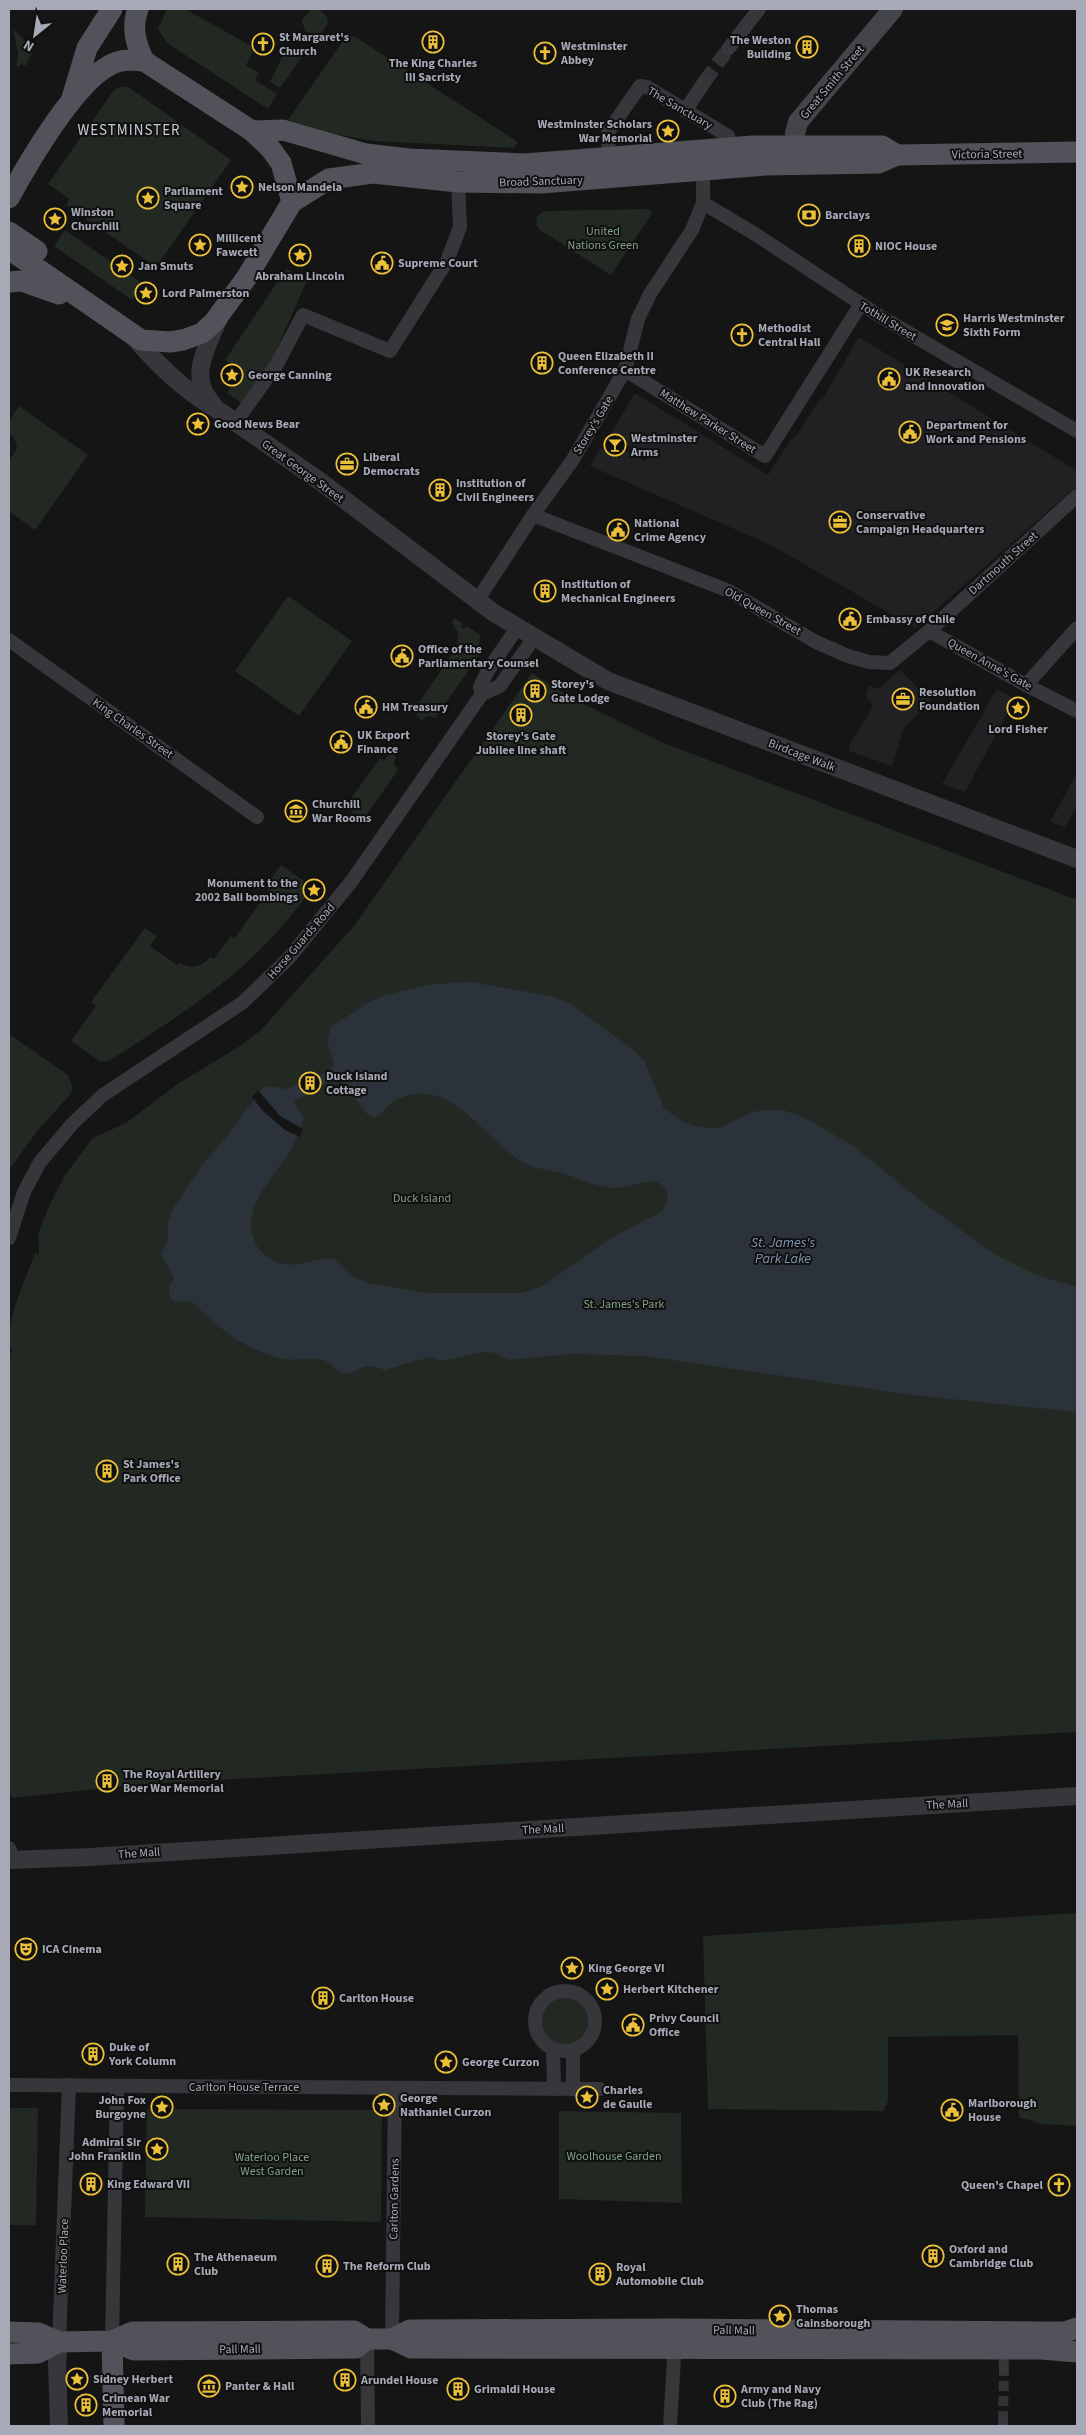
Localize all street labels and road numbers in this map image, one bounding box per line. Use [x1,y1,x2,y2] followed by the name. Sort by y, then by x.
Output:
[796,42,868,123] street label: Great Smith Street
[644,83,716,134] street label: The Sanctuary
[952,145,1022,164] street label: Victoria Street
[499,172,583,191] street label: Broad Sanctuary
[856,298,920,345] street label: Tothill Street
[656,385,759,458] street label: Matthew Parker Street
[569,393,618,458] street label: Storey's Gate
[258,436,347,507] street label: Great George Street
[965,528,1042,599] street label: Dartmouth Street
[721,583,804,640] street label: Old Queen Street
[944,634,1035,695] street label: Queen Anne's Gate
[89,694,177,763] street label: King Charles Street
[766,735,838,776] street label: Birdcage Walk
[264,900,339,983] street label: Horse Guards Road
[926,1795,969,1814] street label: The Mall
[522,1820,565,1839] street label: The Mall
[117,1844,161,1863] street label: The Mall
[189,2079,299,2096] street label: Carlton House Terrace
[385,2158,404,2240] street label: Carlton Gardens
[54,2218,73,2294] street label: Waterloo Place
[713,2322,755,2339] street label: Pall Mall
[219,2341,261,2358] street label: Pall Mall

